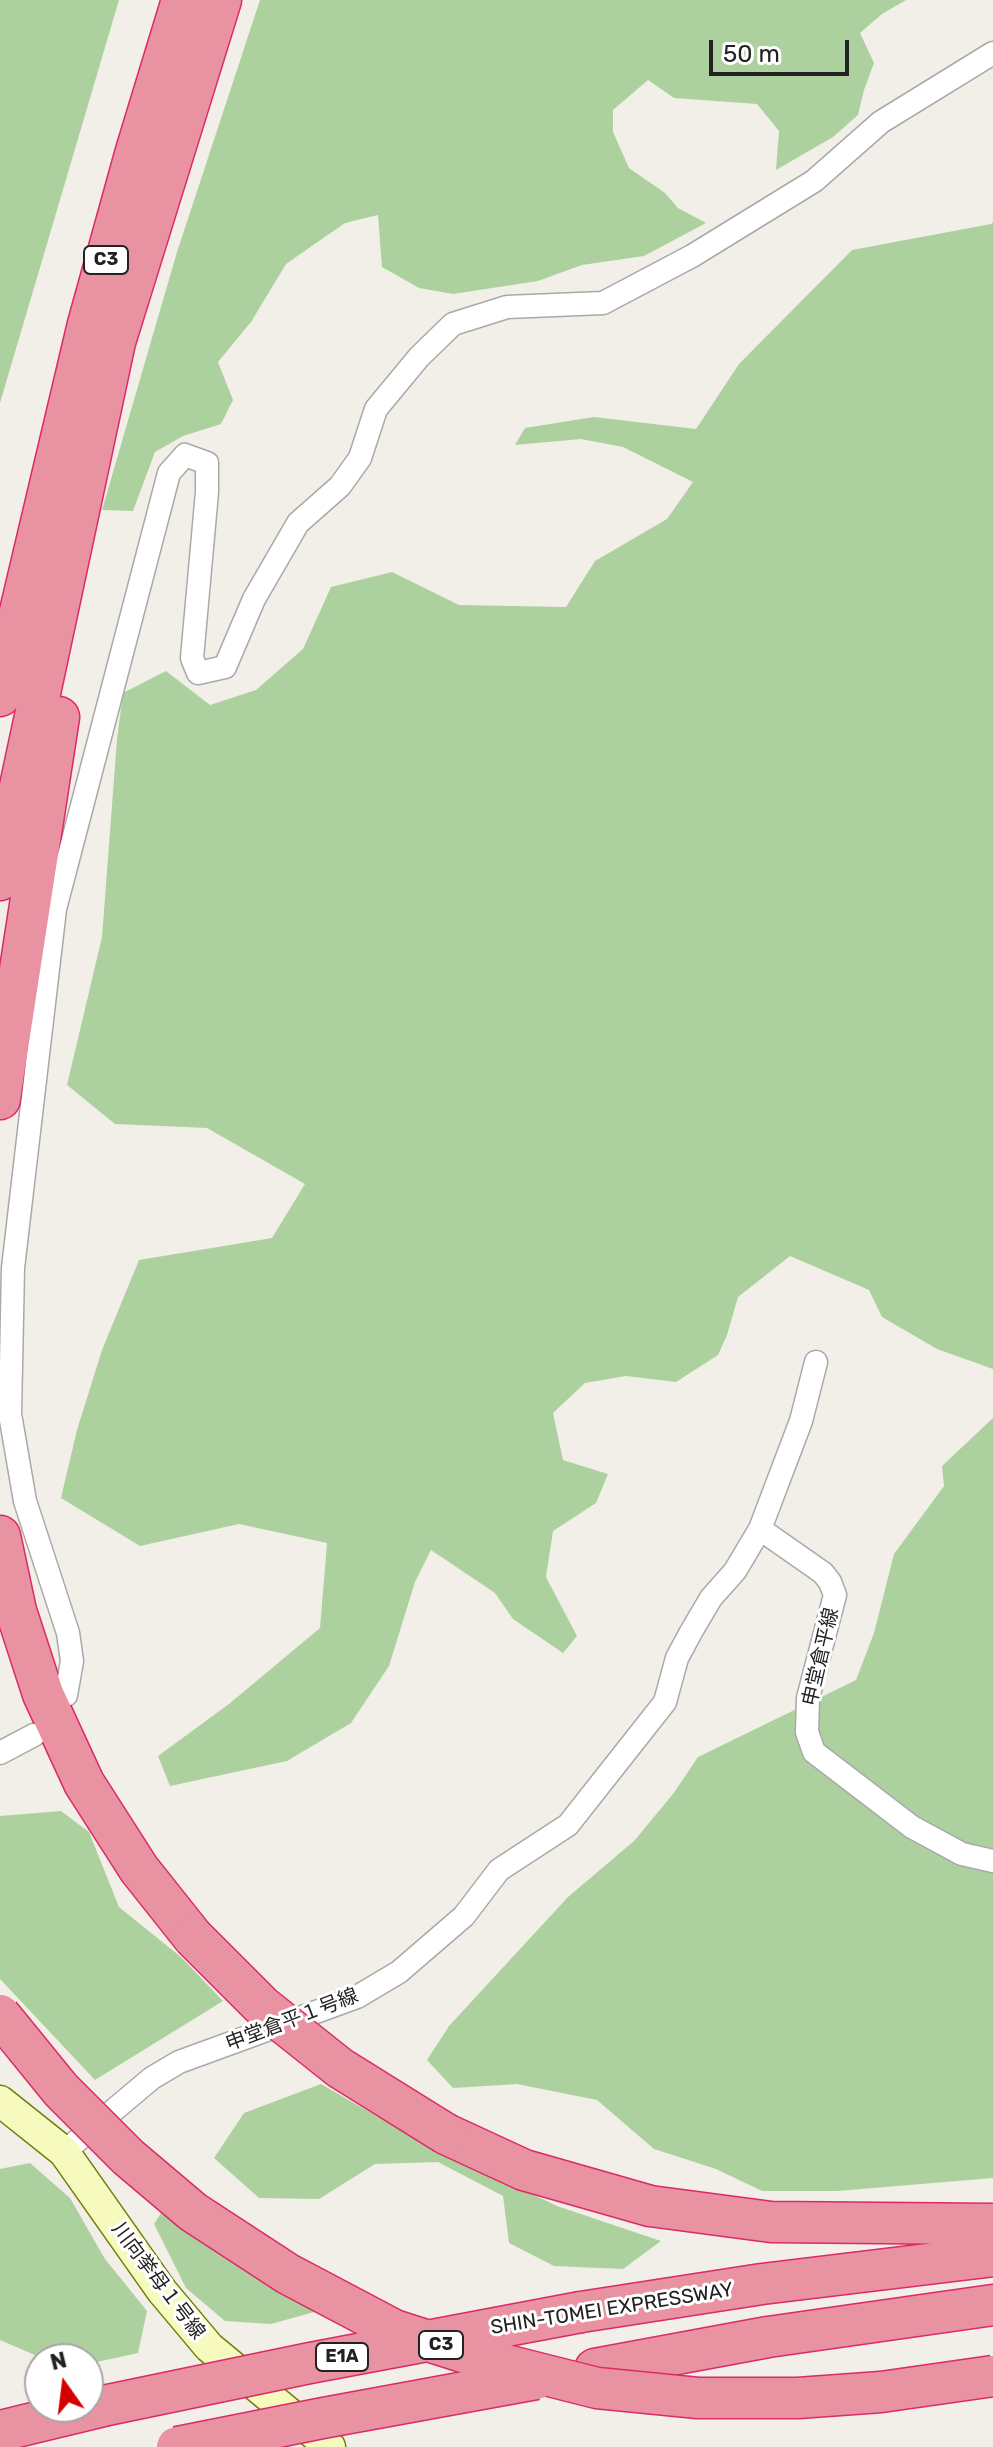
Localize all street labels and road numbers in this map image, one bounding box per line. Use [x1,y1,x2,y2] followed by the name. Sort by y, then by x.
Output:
[84,246,128,274] road number: C3
[798,1606,844,1708] street label: 申堂倉平線
[222,1984,362,2056] street label: 申堂倉平１号線
[106,2218,210,2344] street label: 川向挙母１号線
[489,2278,735,2340] street label: SHIN-TOMEI EXPRESSWAY
[419,2331,463,2359] road number: C3
[316,2343,368,2371] road number: E1A

